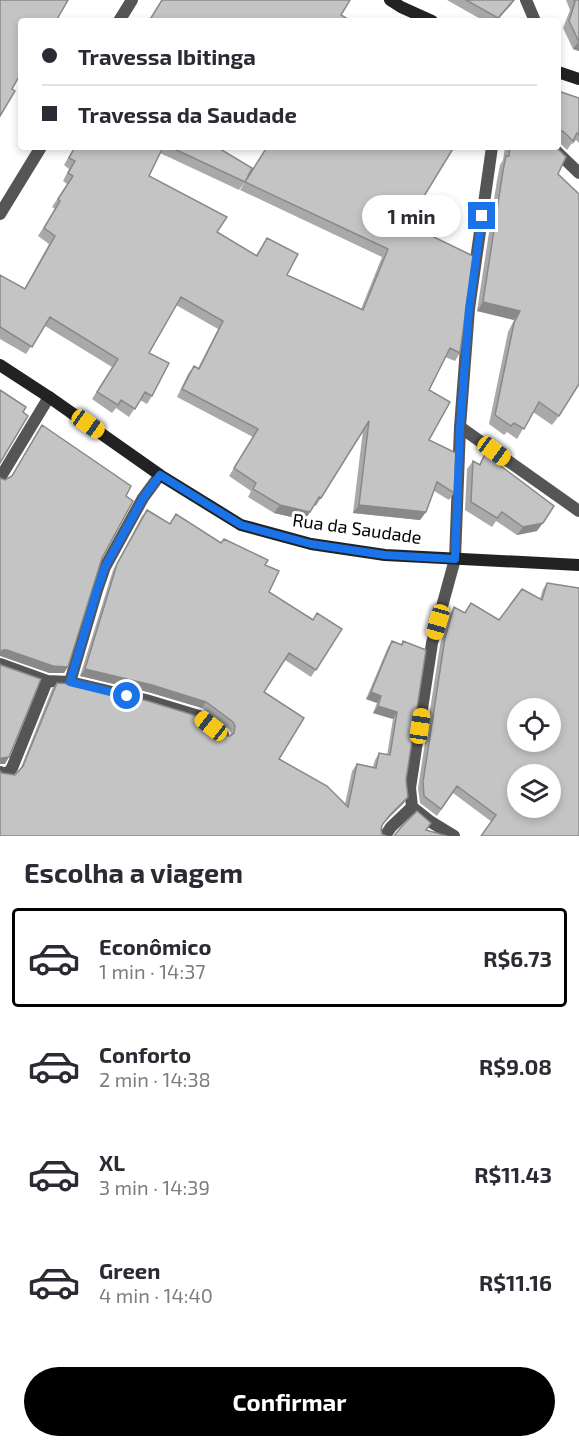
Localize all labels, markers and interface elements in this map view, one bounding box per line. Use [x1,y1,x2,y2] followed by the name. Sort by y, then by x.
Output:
[78,43,256,69] text: Travessa Ibitinga
[78,101,297,127] text: Travessa da Saudade
[362,195,461,237] callout: 1 min
[468,202,495,229] route end
[387,204,436,228] text: 1 min
[68,406,108,442] car
[474,433,514,469] car
[291,508,423,548] street label: Rua da Saudade
[424,602,452,642] car
[113,682,140,709] route start
[507,698,561,818] map controls
[507,698,561,752] button: locate
[409,707,431,745] car
[191,708,231,744] car
[507,764,561,818] button: layers
[24,856,243,888] text: Escolha a viagem
[27,931,81,985] icon: car
[99,933,211,959] text: Econômico
[483,945,552,971] text: R$6.73
[99,959,206,983] text: 1 min · 14:37
[27,1039,81,1093] icon: car
[99,1041,191,1067] text: Conforto
[479,1053,552,1079] text: R$9.08
[99,1067,211,1091] text: 2 min · 14:38
[27,1147,81,1201] icon: car
[99,1149,125,1175] text: XL
[474,1161,552,1187] text: R$11.43
[99,1175,210,1199] text: 3 min · 14:39
[27,1255,81,1309] icon: car
[99,1257,161,1283] text: Green
[479,1269,552,1295] text: R$11.16
[99,1283,213,1307] text: 4 min · 14:40
[24,1367,555,1436] button: Confirmar

